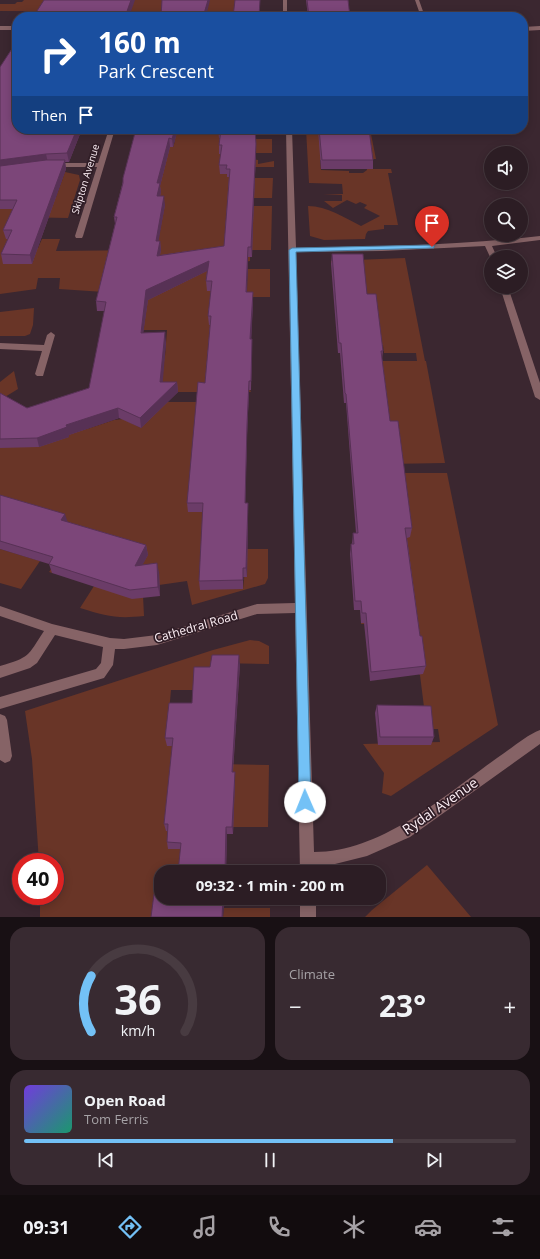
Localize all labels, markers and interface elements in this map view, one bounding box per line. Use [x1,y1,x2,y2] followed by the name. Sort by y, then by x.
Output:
[98,23,181,61] text: 160 m
[32,28,84,80] icon: right
[98,59,214,83] text: Park Crescent
[75,104,97,126] icon: arrive
[32,105,67,125] text: Then
[68,142,102,216] street label: Skipton Avenue
[484,146,528,294] map controls
[484,146,528,190] button: sound
[484,198,528,242] button: search
[415,206,449,247] pin
[421,212,443,234] icon: arrive
[484,250,528,294] button: layers
[152,606,240,647] street label: Cathedral Road
[398,773,481,839] street label: Rydal Avenue
[284,781,326,823] position arrow
[12,853,64,905] speed limit sign: 40
[196,875,344,895] text: 09:32 · 1 min · 200 m
[289,965,335,983] text: Climate
[114,970,161,1026] text: 36
[379,985,426,1026] text: 23°
[289,991,302,1021] text: −
[503,991,516,1021] text: +
[120,1020,155,1039] text: km/h
[84,1090,166,1110] text: Open Road
[84,1110,149,1128] text: Tom Ferris
[95,1149,117,1171] icon: previous
[259,1149,281,1171] icon: pause
[423,1149,445,1171] icon: next
[116,1213,144,1241] icon: directions
[191,1213,219,1241] icon: music
[265,1213,293,1241] icon: phone
[340,1213,368,1241] icon: climate
[414,1213,442,1241] icon: car
[489,1213,517,1241] icon: filters
[23,1215,70,1239] text: 09:31

